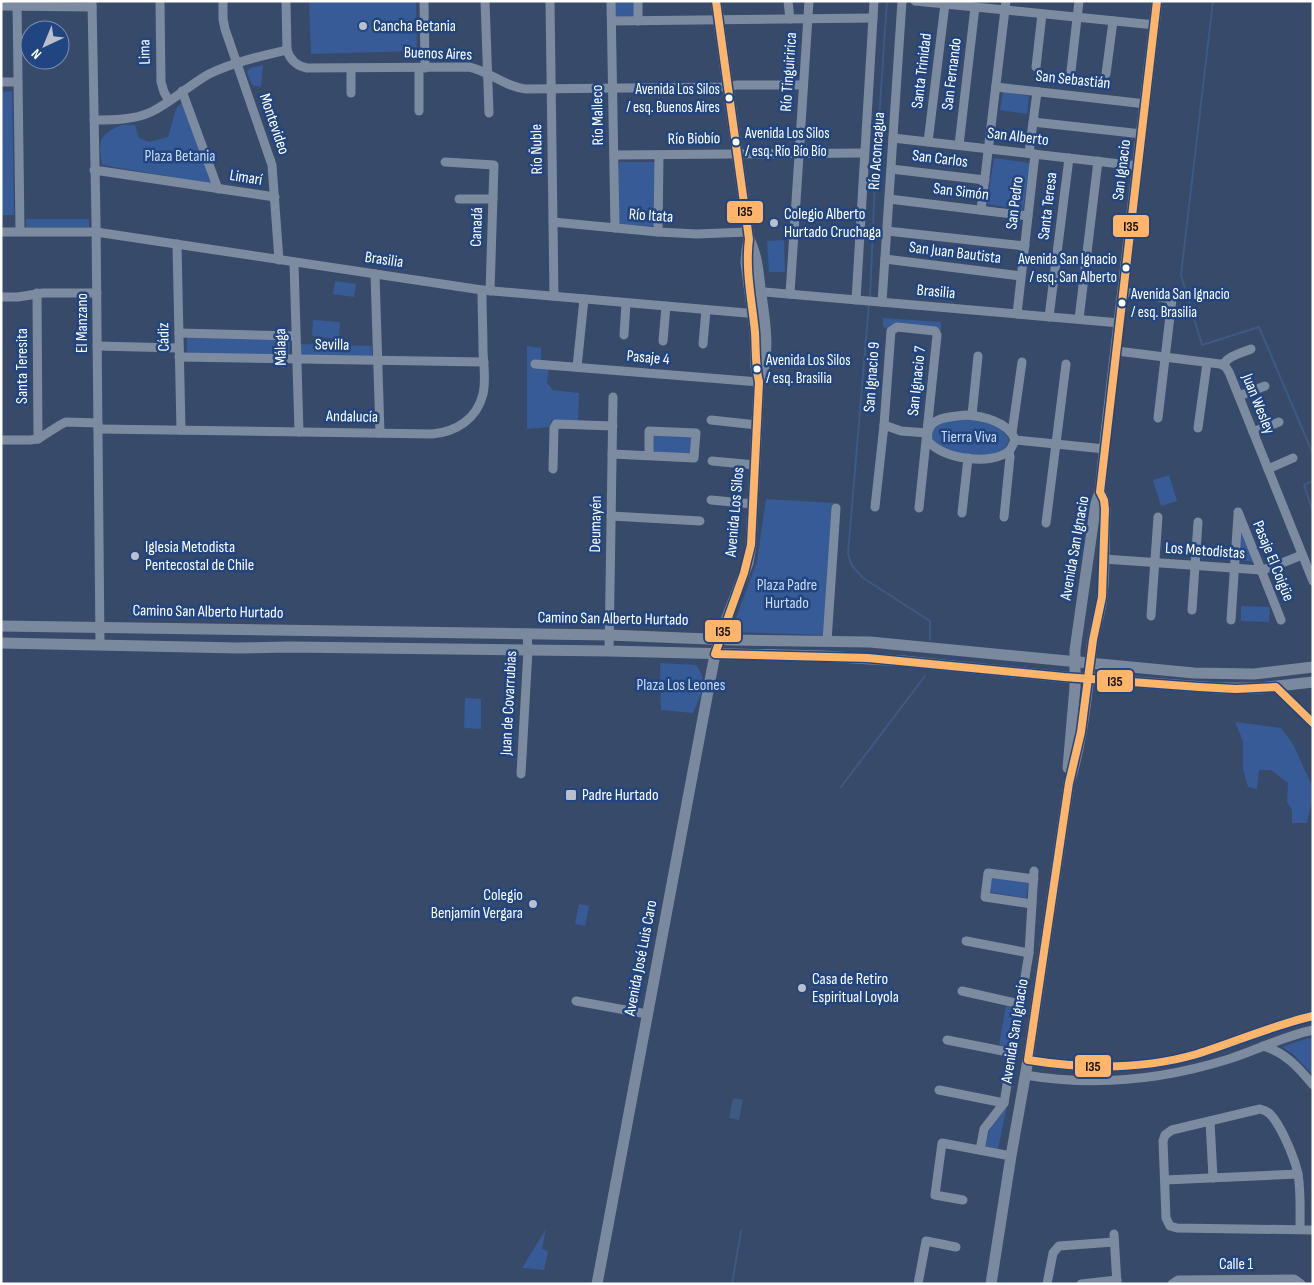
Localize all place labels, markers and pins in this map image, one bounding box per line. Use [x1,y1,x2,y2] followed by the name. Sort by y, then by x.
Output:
[373,17,456,36] place label: Cancha Betania
[357,20,369,32] marker: Cancha Betania
[626,80,720,117] place label: Avenida Los Silos / esq. Buenos Aires
[724,93,734,103] marker: Avenida Los Silos / esq. Buenos Aires
[744,124,830,161] place label: Avenida Los Silos / esq. Río Bío Bío
[731,137,741,147] marker: Avenida Los Silos / esq. Río Bío Bío
[784,205,881,242] place label: Colegio Alberto Hurtado Cruchaga
[768,217,780,229] marker: Colegio Alberto Hurtado Cruchaga
[1017,250,1117,287] place label: Avenida San Ignacio / esq. San Alberto
[1121,263,1131,273] marker: Avenida San Ignacio / esq. San Alberto
[1130,285,1230,322] place label: Avenida San Ignacio / esq. Brasilia
[1117,298,1127,308] marker: Avenida San Ignacio / esq. Brasilia
[765,351,851,388] place label: Avenida Los Silos / esq. Brasilia
[752,364,762,374] marker: Avenida Los Silos / esq. Brasilia
[145,538,254,575] place label: Iglesia Metodista Pentecostal de Chile
[129,550,141,562] marker: Iglesia Metodista Pentecostal de Chile
[582,786,659,805] place label: Padre Hurtado
[564,788,578,802] marker: Padre Hurtado
[431,886,523,923] place label: Colegio Benjamín Vergara
[527,898,539,910] marker: Colegio Benjamín Vergara
[812,970,899,1007] place label: Casa de Retiro Espiritual Loyola
[796,982,808,994] marker: Casa de Retiro Espiritual Loyola

